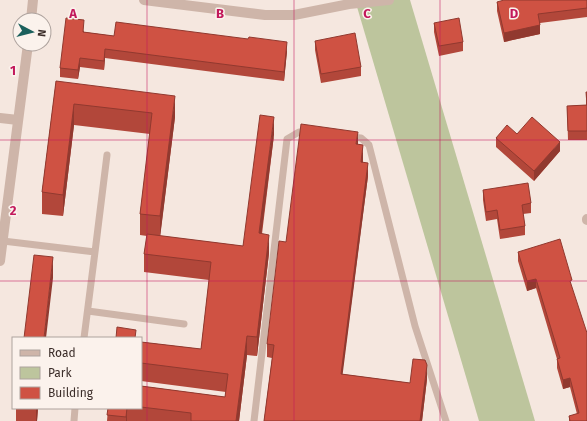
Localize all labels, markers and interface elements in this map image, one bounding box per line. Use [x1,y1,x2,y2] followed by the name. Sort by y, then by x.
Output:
[68,6,77,21] text: A
[216,6,224,21] text: B
[363,6,371,21] text: C
[510,6,519,21] text: D
[12,12,52,52] north arrow
[35,29,48,38] text: N
[10,63,16,78] text: 1
[10,203,17,218] text: 2
[12,337,142,409] legend
[48,346,76,360] text: Road
[48,366,72,380] text: Park
[48,386,94,400] text: Building

